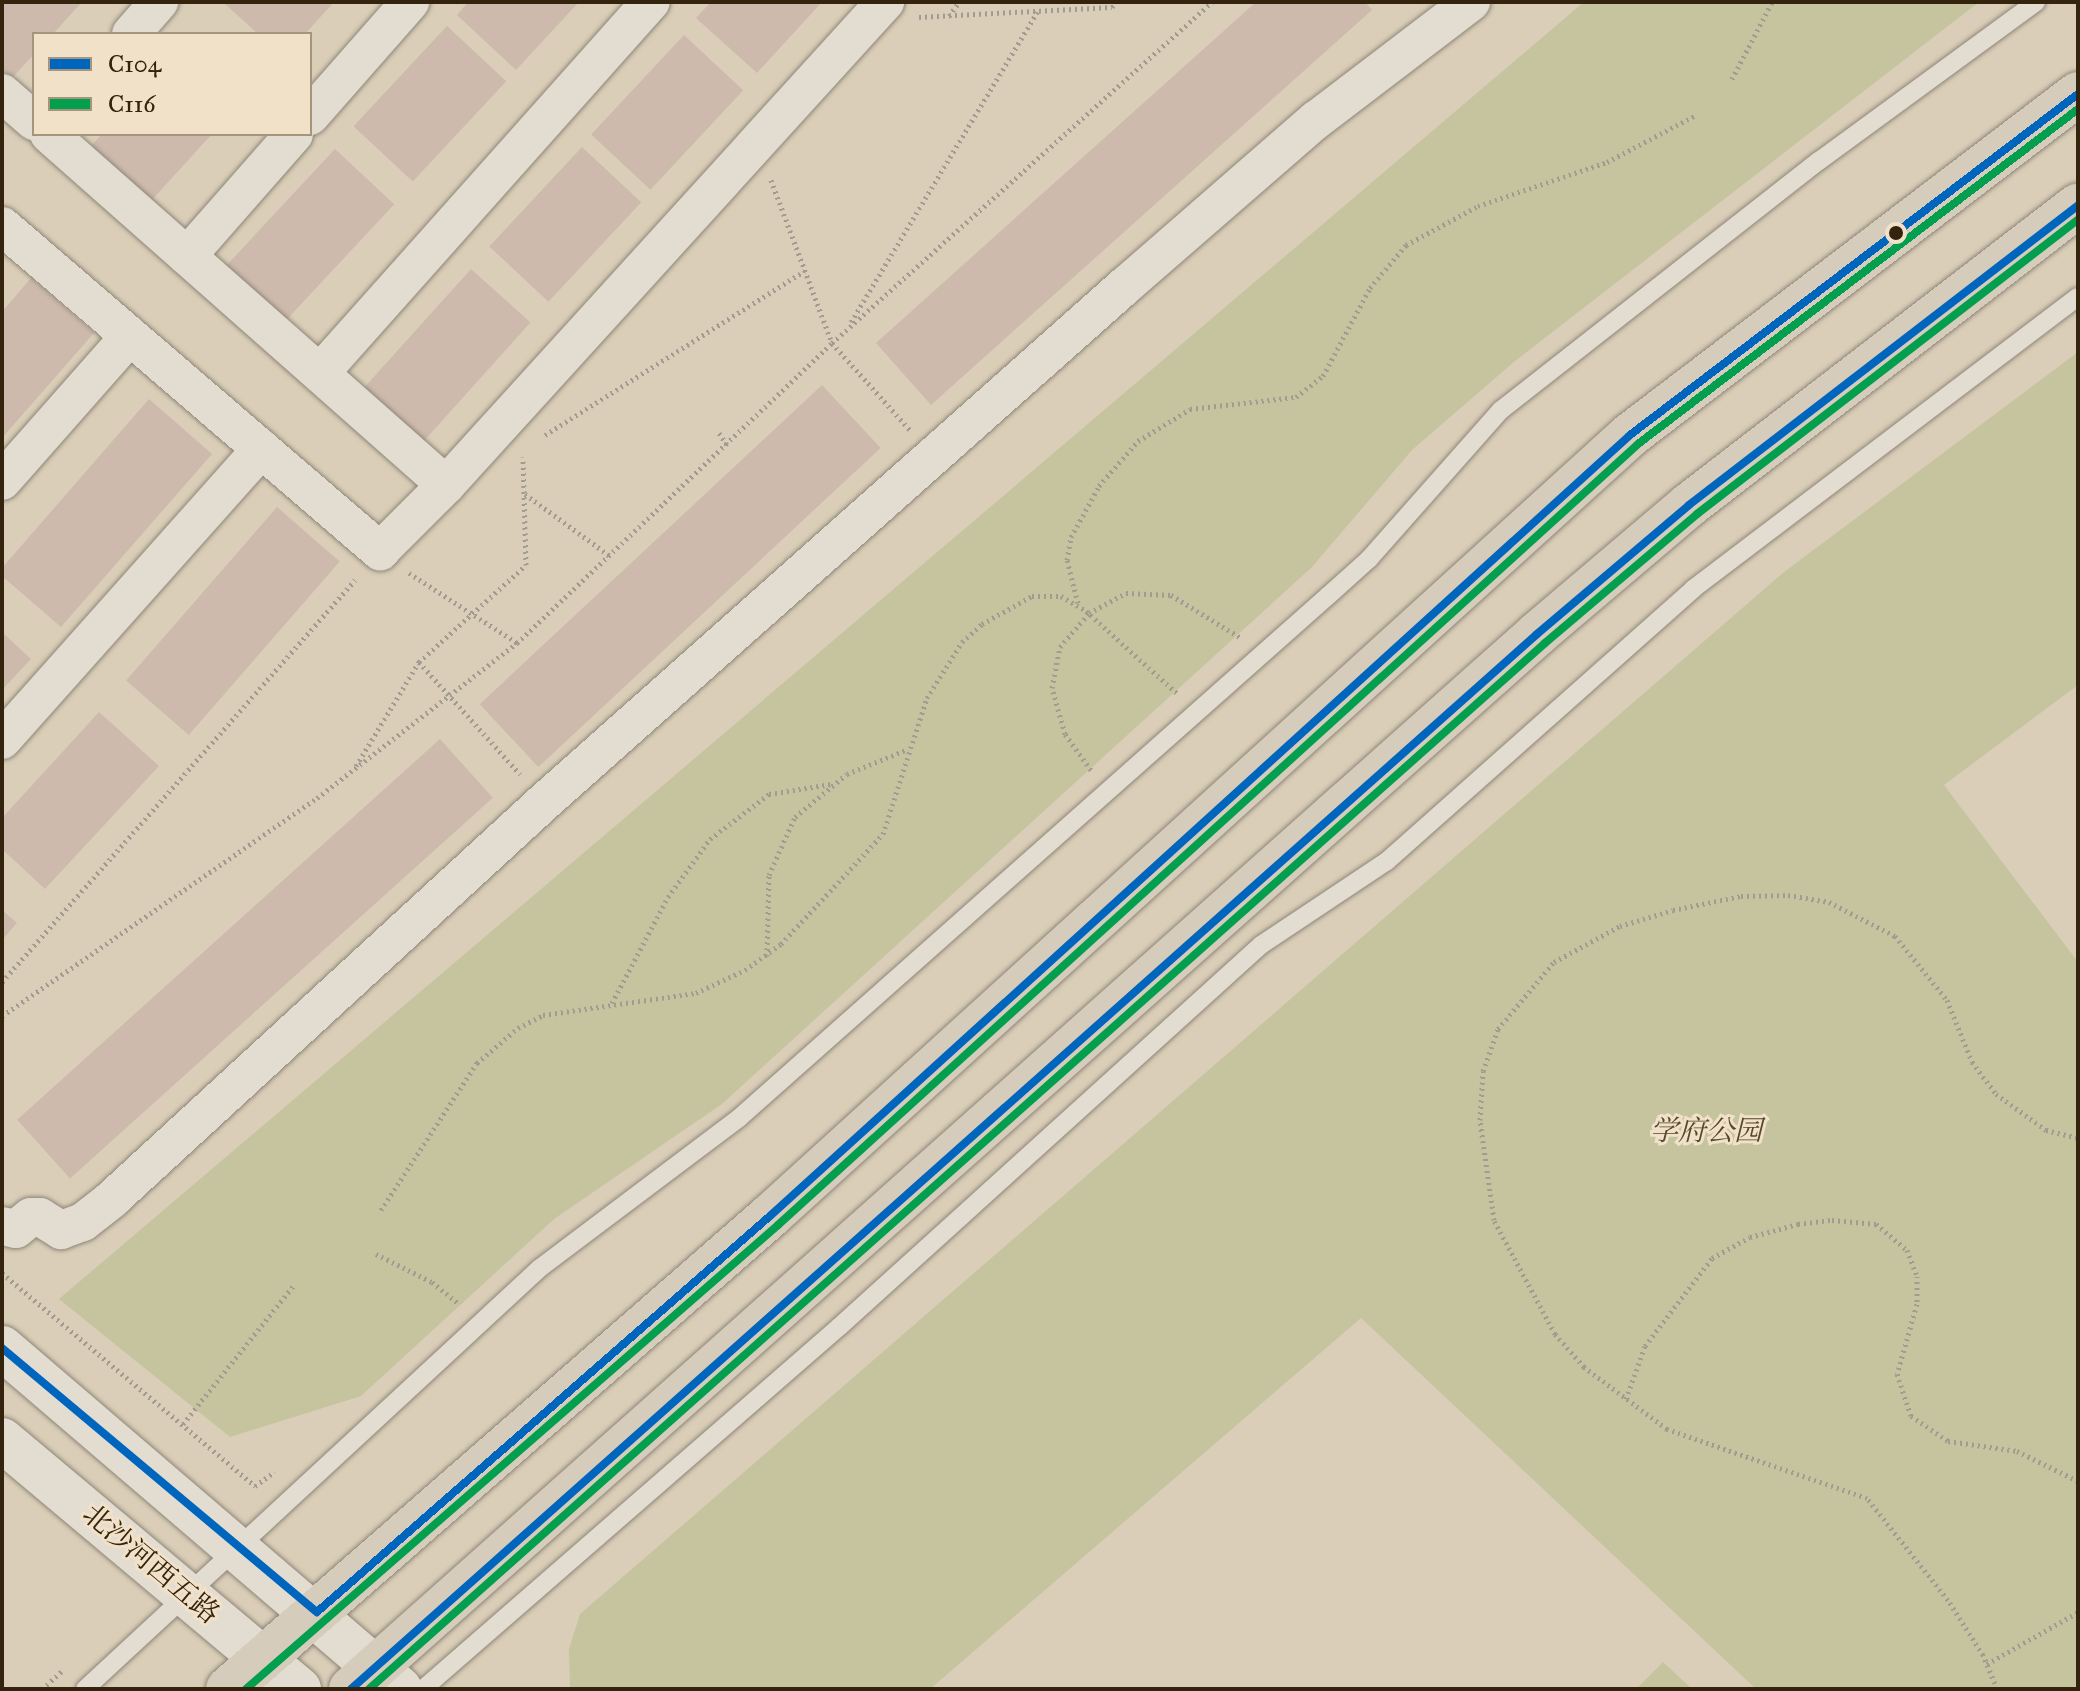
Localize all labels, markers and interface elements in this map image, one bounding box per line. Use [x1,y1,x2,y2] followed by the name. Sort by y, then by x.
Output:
[32,32,312,136] legend
[108,49,161,79] text: C104
[108,89,156,119] text: C116
[1888,225,1904,241] unlabelled marker
[1650,1114,1762,1148] park label: 学府公园
[76,1497,226,1631] street label: 北沙河西五路

